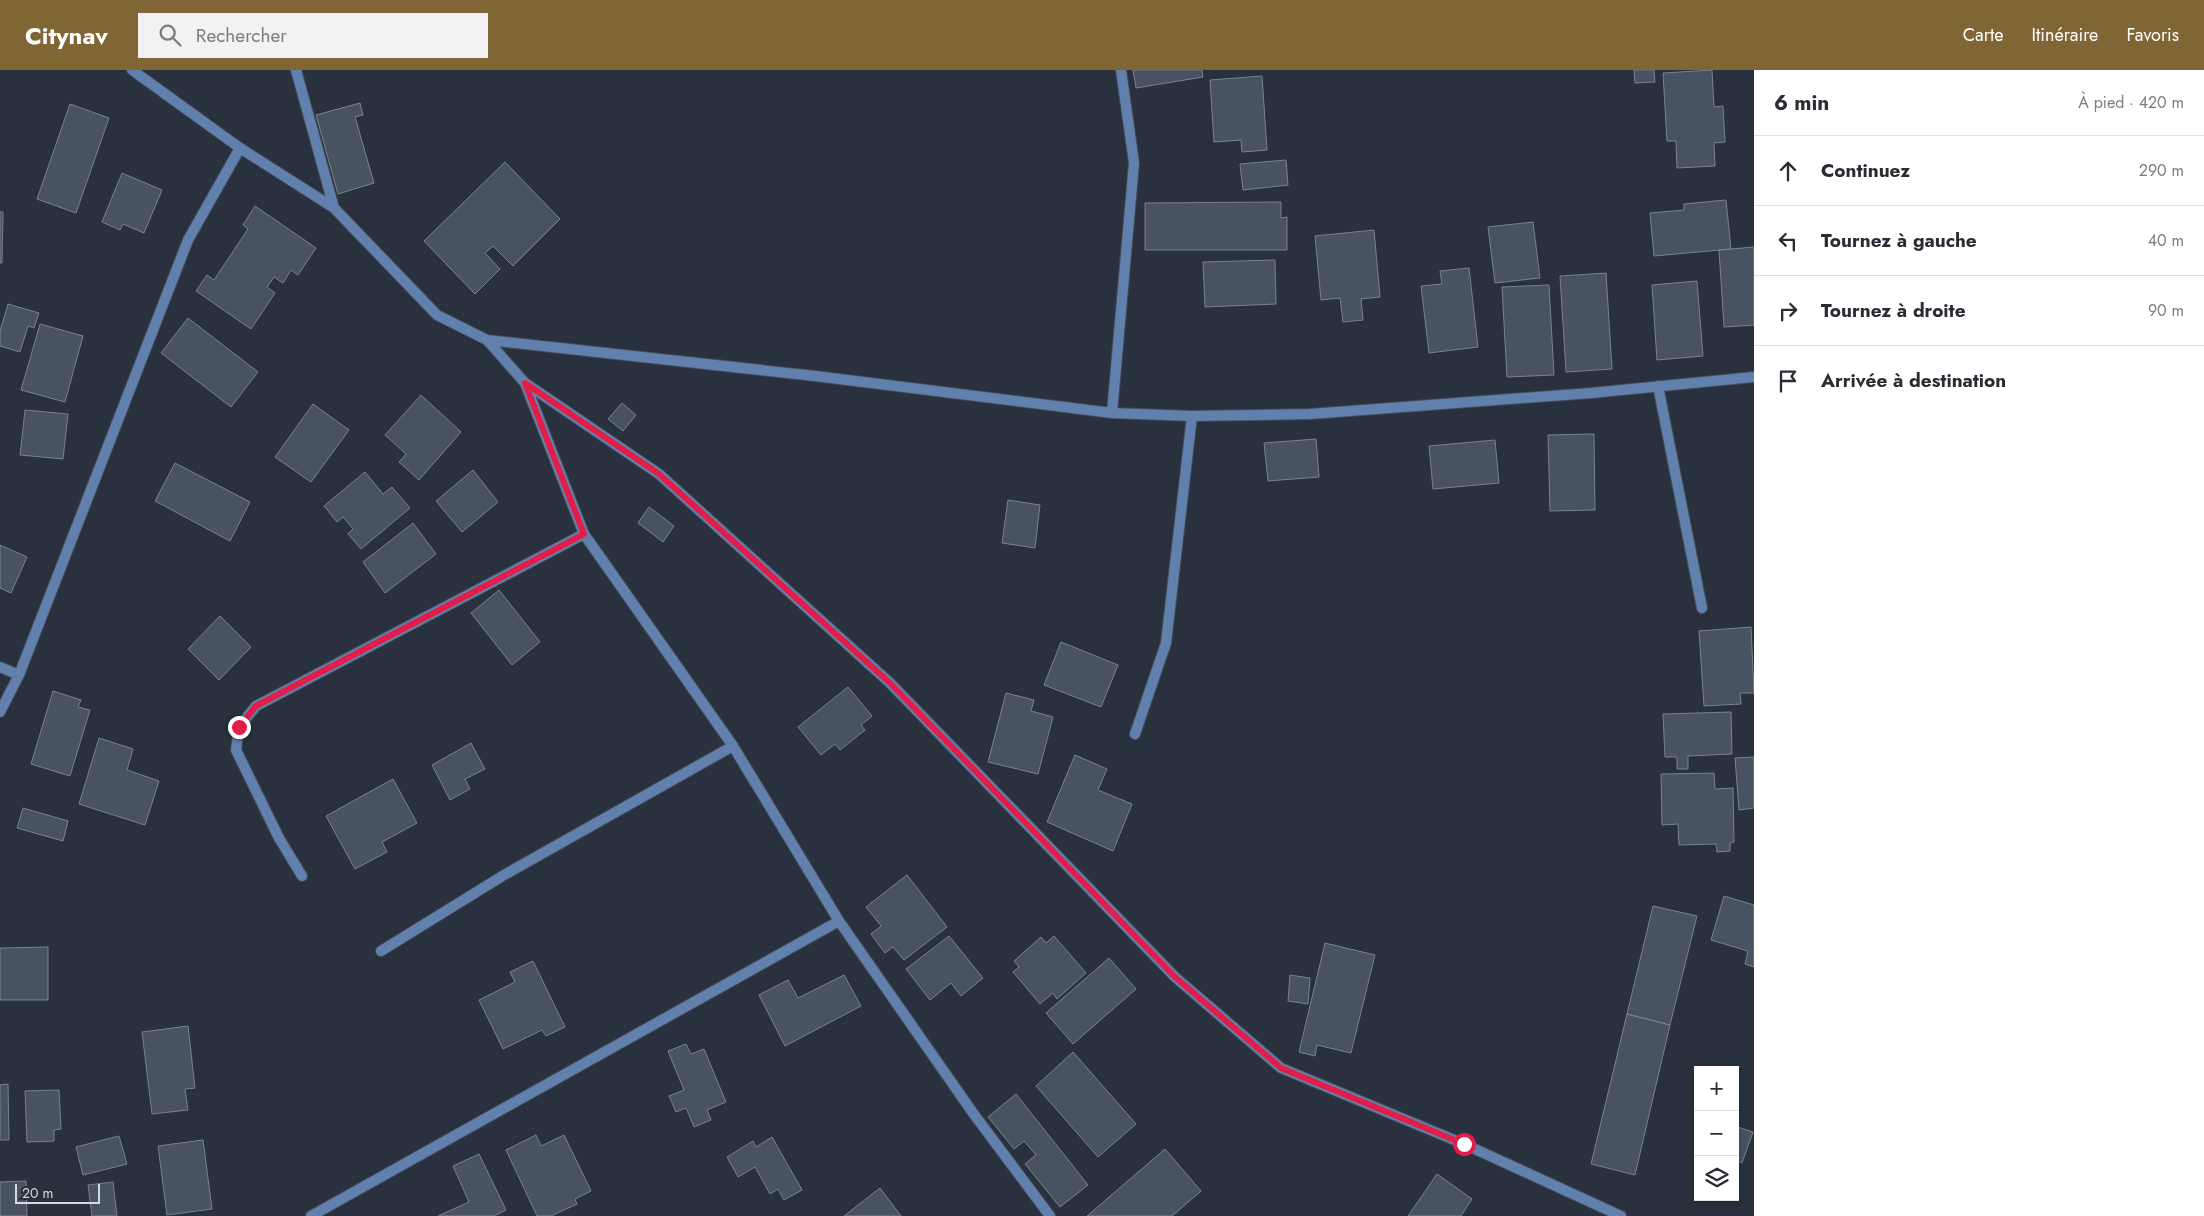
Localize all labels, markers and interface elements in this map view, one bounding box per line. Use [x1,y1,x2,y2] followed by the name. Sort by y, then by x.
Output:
[138,13,488,58] search box
[25,18,108,53] text: Citynav
[156,21,184,49] icon: search
[196,22,287,49] text: Rechercher
[1963,22,2004,48] text: Carte
[2032,22,2098,48] text: Itinéraire
[2126,22,2179,48] text: Favoris
[1774,88,1829,118] text: 6 min
[2078,91,2184,114] text: À pied · 420 m
[1774,157,1802,185] icon: ahead
[1821,157,1910,184] text: Continuez
[2139,159,2184,182] text: 290 m
[1774,227,1802,255] icon: left
[1821,227,1977,254] text: Tournez à gauche
[2148,229,2184,252] text: 40 m
[1774,297,1802,325] icon: right
[1821,297,1966,324] text: Tournez à droite
[2148,299,2184,322] text: 90 m
[1774,367,1802,395] icon: arrive
[1821,367,2006,394] text: Arrivée à destination
[228,716,251,739] route end
[1694,1066,1739,1201] map controls
[1694,1066,1739,1111] button: +
[1694,1111,1739,1156] button: −
[1453,1133,1476,1156] route start
[1694,1156,1739,1201] button: layers
[15,1181,100,1204] scale bar
[22,1183,54,1203] text: 20 m

